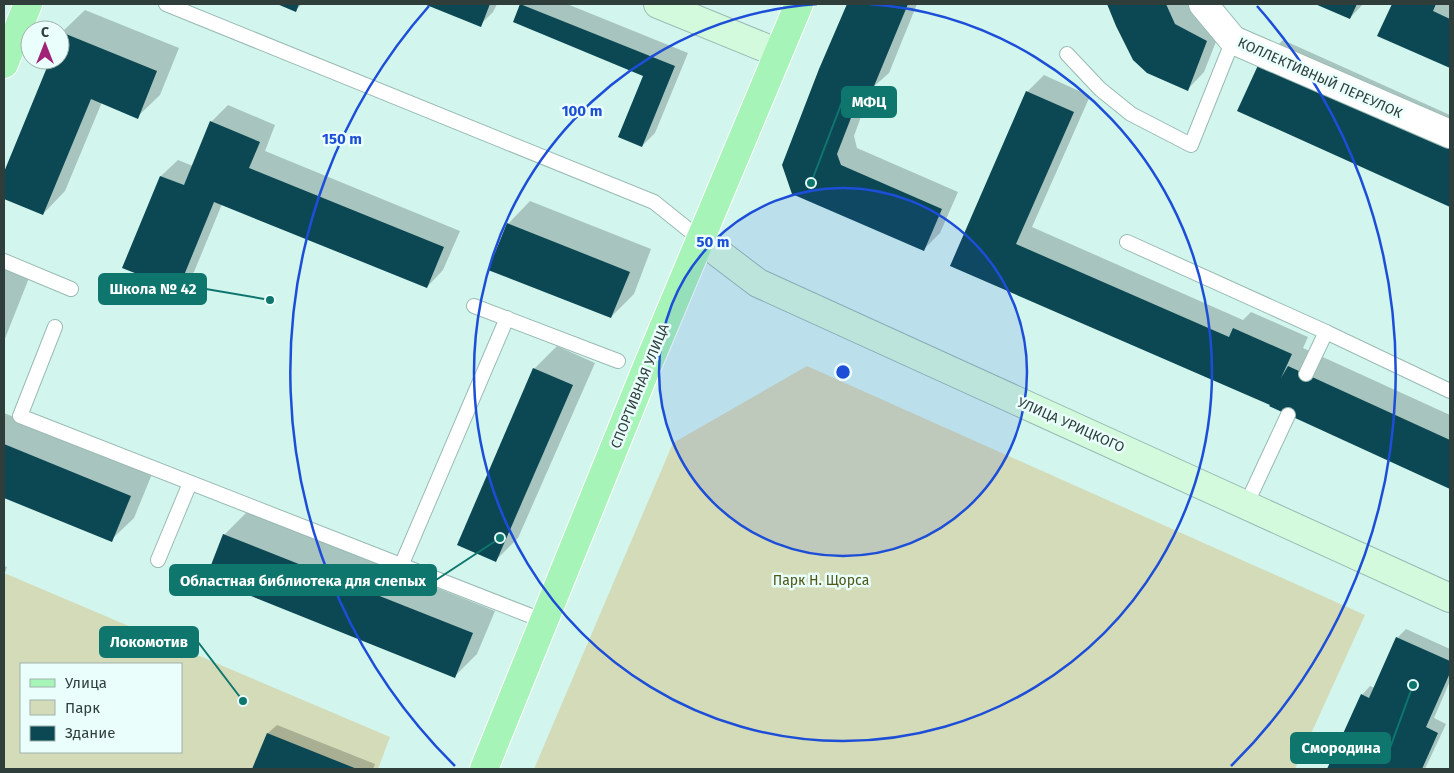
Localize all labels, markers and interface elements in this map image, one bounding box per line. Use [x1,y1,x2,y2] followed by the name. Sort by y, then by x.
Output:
[20,20,70,70] north arrow
[41,24,49,41] text: С
[1235,34,1406,122] street label: КОЛЛЕКТИВНЫЙ ПЕРЕУЛОК
[842,87,896,117] callout: МФЦ
[852,93,887,111] text: МФЦ
[562,102,602,120] text: 100 m
[322,130,362,148] text: 150 m
[696,233,730,251] text: 50 m
[99,274,206,304] callout: Школа № 42
[109,280,197,298] text: Школа № 42
[607,321,673,451] street label: СПОРТИВНАЯ УЛИЦА
[834,363,852,381] centre of rings
[1015,394,1127,456] street label: УЛИЦА УРИЦКОГО
[170,565,436,595] callout: Областная библиотека для слепых
[180,572,426,590] text: Областная библиотека для слепых
[773,572,869,589] park label: Парк Н. Щорса
[100,627,198,657] callout: Локомотив
[110,633,188,651] text: Локомотив
[20,663,182,753] legend
[65,674,107,692] text: Улица
[65,699,100,717] text: Парк
[65,724,115,742] text: Здание
[1291,733,1390,763] callout: Смородина
[1301,739,1381,757] text: Смородина

